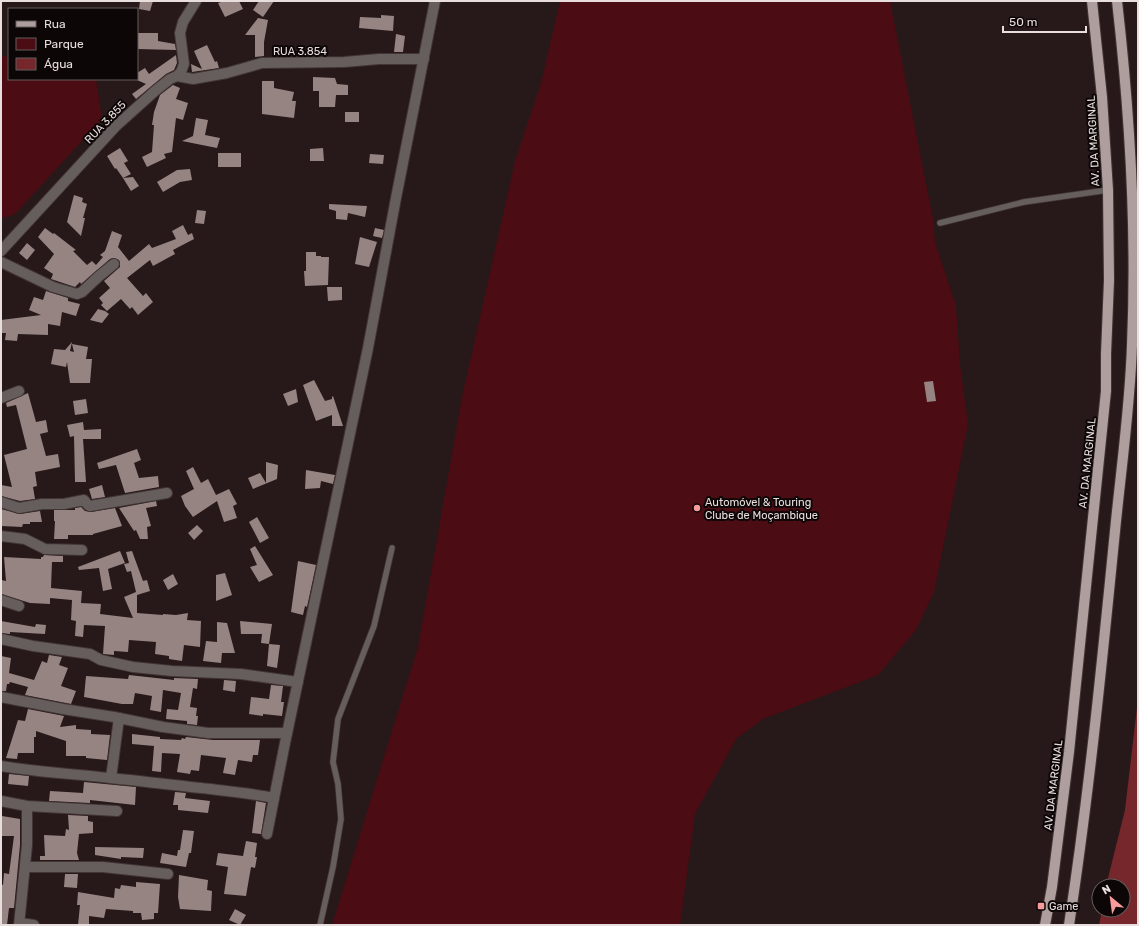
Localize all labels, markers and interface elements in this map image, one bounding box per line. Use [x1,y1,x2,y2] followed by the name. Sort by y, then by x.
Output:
[8,8,138,80] legend
[1003,8,1086,34] scale bar
[1009,15,1037,29] text: 50 m
[44,17,66,31] text: Rua
[44,37,84,51] text: Parque
[273,45,327,58] street label: RUA 3.854
[44,57,73,71] text: Água
[1085,95,1102,187] street label: AV. DA MARGINAL
[82,98,129,146] street label: RUA 3.855
[1076,417,1099,509] street label: AV. DA MARGINAL
[705,496,818,522] place label: Automóvel & Touring Clube de Moçambique
[692,503,702,513] marker: Automóvel & Touring Clube de Moçambique
[1042,739,1065,831] street label: AV. DA MARGINAL
[1091,878,1131,918] north arrow
[1100,882,1113,897] text: N
[1049,900,1079,913] place label: Game
[1036,901,1046,911] marker: Game

